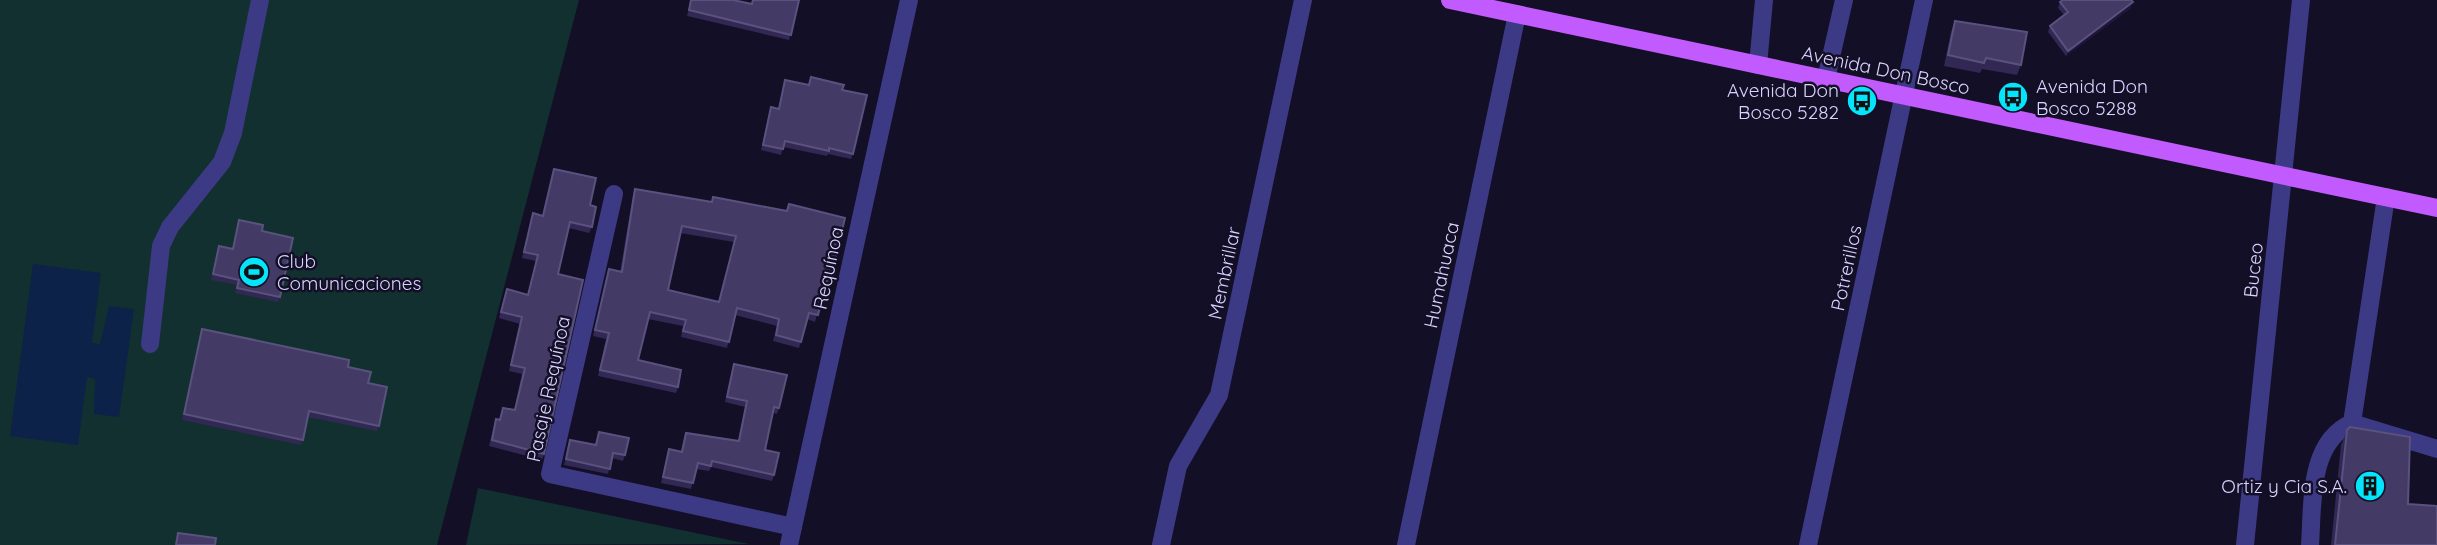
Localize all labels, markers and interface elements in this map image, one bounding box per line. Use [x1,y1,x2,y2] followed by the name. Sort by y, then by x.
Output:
[1800,40,1972,100] street label: Avenida Don Bosco
[2036,74,2148,120] place label: Avenida Don Bosco 5288
[1727,78,1839,124] place label: Avenida Don Bosco 5282
[1996,80,2030,114] bus stop icon: Avenida Don Bosco 5288
[1845,84,1879,118] bus stop icon: Avenida Don Bosco 5282
[1418,220,1464,330] street label: Humahuaca
[1825,223,1867,313] street label: Potrerillos
[1202,224,1246,322] street label: Membrillar
[808,225,848,311] street label: Requínoa
[2238,241,2268,299] street label: Buceo
[277,249,422,295] place label: Club Comunicaciones
[237,255,271,289] sports icon: Club Comunicaciones
[521,314,575,464] street label: Pasaje Requínoa
[2353,469,2387,503] building icon: Ortiz y Cia S.A.
[2221,474,2347,498] place label: Ortiz y Cia S.A.

